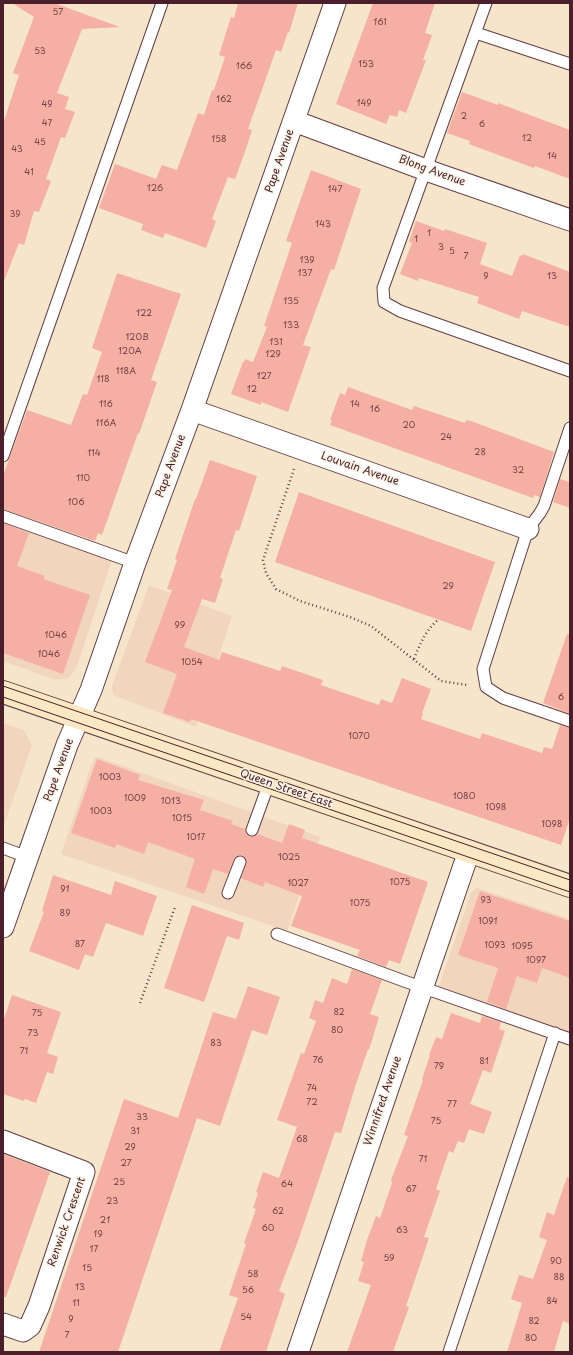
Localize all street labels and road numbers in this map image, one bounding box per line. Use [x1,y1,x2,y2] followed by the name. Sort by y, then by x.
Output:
[263,127,297,195] street label: Pape Avenue
[397,153,467,189] street label: Blong Avenue
[153,433,189,499] street label: Pape Avenue
[319,449,401,489] street label: Louvain Avenue
[41,737,77,803] street label: Pape Avenue
[238,767,334,811] street label: Queen Street East
[361,1054,405,1148] street label: Winnifred Avenue
[45,1175,89,1269] street label: Renwick Crescent

